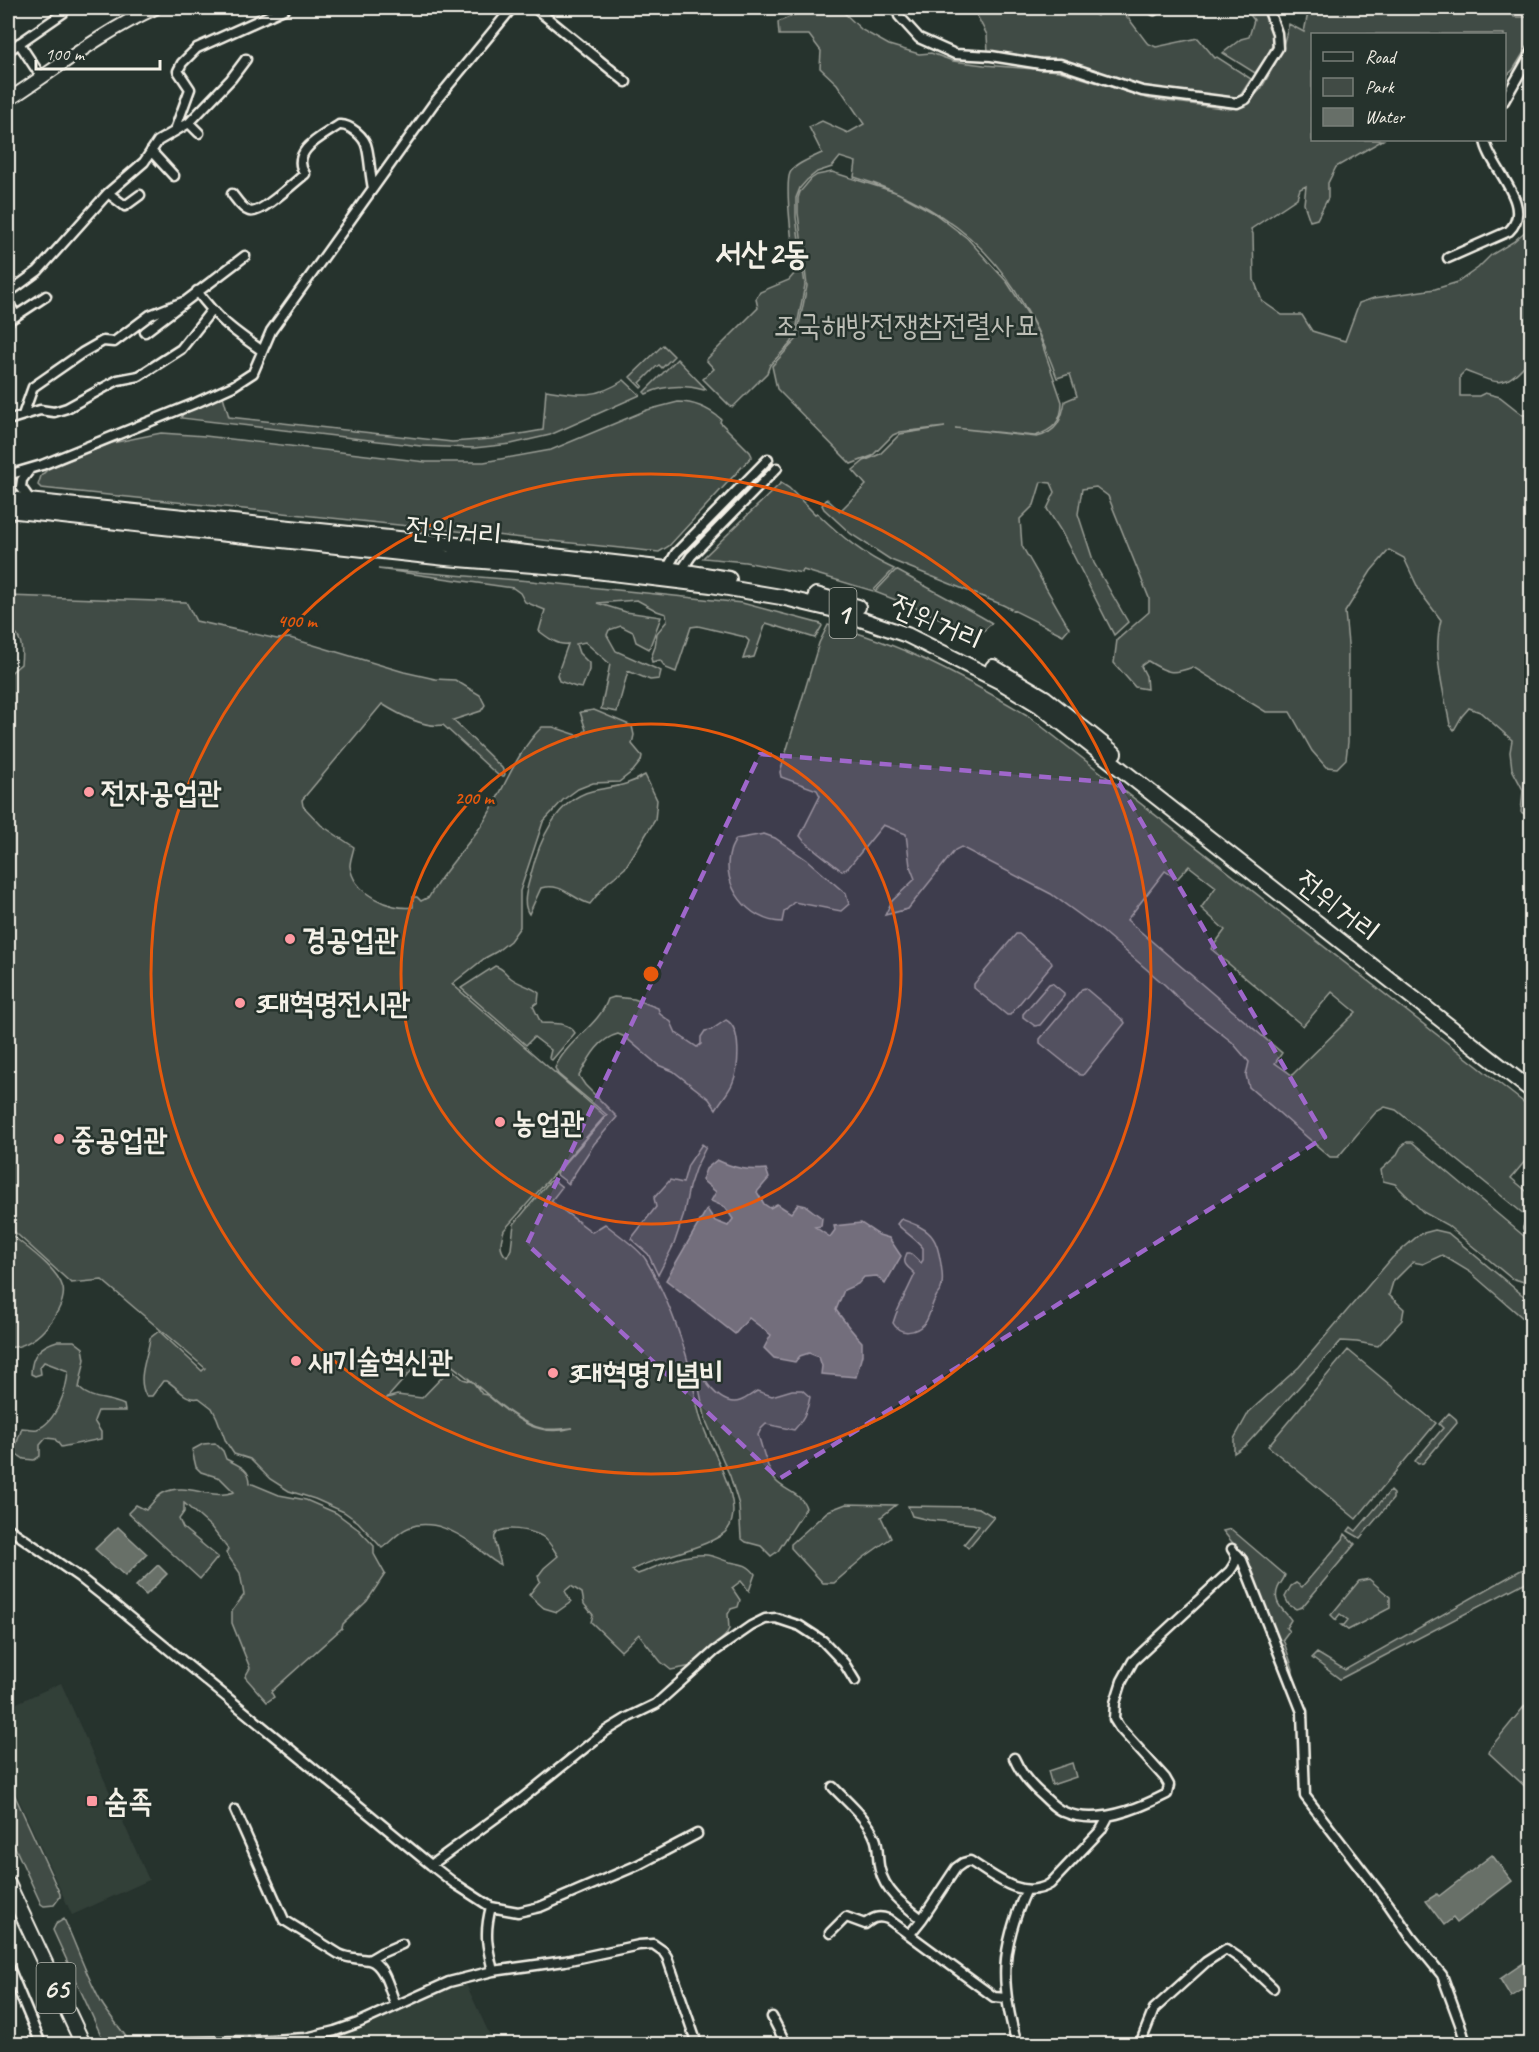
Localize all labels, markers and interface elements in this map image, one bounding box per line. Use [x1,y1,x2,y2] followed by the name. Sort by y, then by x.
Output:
[36,33,160,71] scale bar
[1311,33,1506,141] legend
[45,43,86,65] text: 100 m
[1365,46,1398,68] text: Road
[1365,76,1395,98] text: Park
[1365,106,1406,128] text: Water
[715,232,809,274] district label: 서산2동
[773,306,1039,344] park label: 조국해방전쟁참전렬사묘
[404,508,504,554] street label: 전위거리
[885,585,989,659] street label: 전위거리
[830,588,856,638] road number: 1
[278,610,318,632] text: 400 m
[101,773,222,811] place label: 전자공업관
[82,785,96,799] marker: 전자공업관
[455,787,495,809] text: 200 m
[1288,861,1388,951] street label: 전위거리
[302,920,399,958] place label: 경공업관
[283,932,297,946] marker: 경공업관
[641,964,661,984] centre of rings
[252,984,410,1022] place label: 3대혁명전시관
[233,996,247,1010] marker: 3대혁명전시관
[512,1103,584,1141] place label: 농업관
[493,1115,507,1129] marker: 농업관
[71,1120,168,1158] place label: 중공업관
[52,1132,66,1146] marker: 중공업관
[308,1342,453,1380] place label: 새기술혁신관
[289,1354,303,1368] marker: 새기술혁신관
[565,1354,723,1392] place label: 3대혁명기념비
[546,1366,560,1380] marker: 3대혁명기념비
[104,1782,152,1820] place label: 숨족
[85,1794,99,1808] marker: 숨족
[36,1963,76,2013] road number: 65

